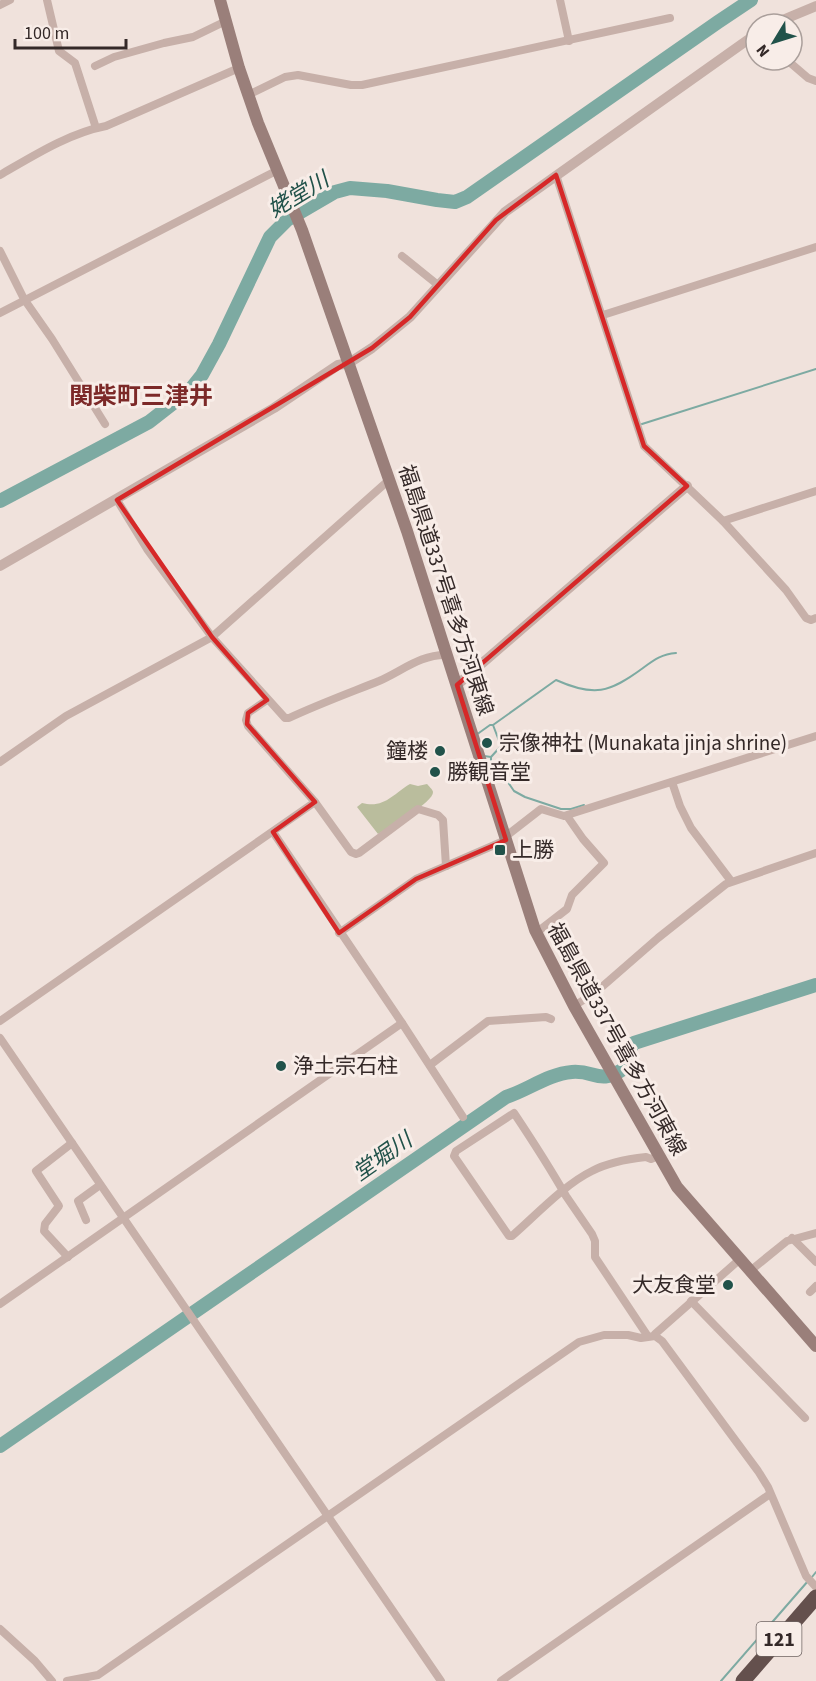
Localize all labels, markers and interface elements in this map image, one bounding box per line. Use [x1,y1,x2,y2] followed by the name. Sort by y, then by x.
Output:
[15,12,126,50] scale bar
[744,12,804,72] north arrow
[24,21,69,46] text: 100 m
[751,40,775,62] text: N
[262,163,337,226] water label: 姥堂川
[69,379,213,414] district label: 関柴町三津井
[391,461,501,719] street label: 福島県道337号喜多方河東線
[499,728,787,758] place label: 宗像神社 (Munakata jinja shrine)
[386,736,428,766] place label: 鐘楼
[480,736,494,750] marker: 宗像神社 (Munakata jinja shrine)
[433,744,447,758] marker: 鐘楼
[447,757,531,787] place label: 勝観音堂
[428,765,442,779] marker: 勝観音堂
[512,835,554,865] place label: 上勝
[493,843,507,857] marker: 上勝
[540,917,694,1161] street label: 福島県道337号喜多方河東線
[293,1051,398,1081] place label: 浄土宗石柱
[274,1059,288,1073] marker: 浄土宗石柱
[346,1124,420,1189] water label: 堂堀川
[632,1270,716,1300] place label: 大友食堂
[721,1278,735,1292] marker: 大友食堂
[756,1622,802,1656] road number: 121

